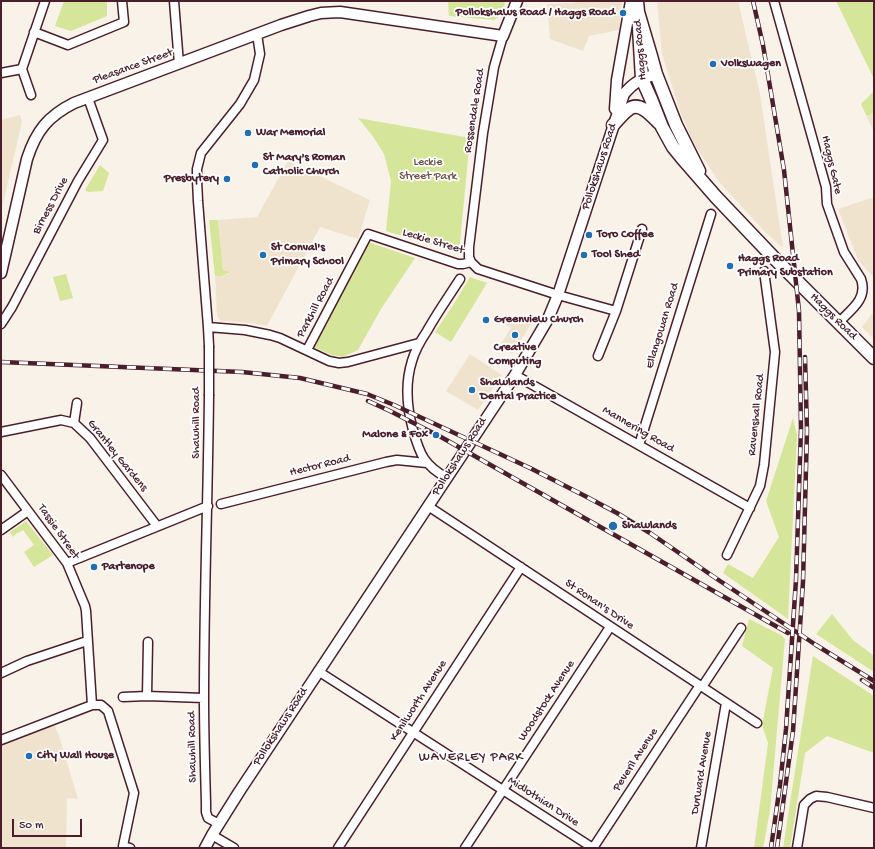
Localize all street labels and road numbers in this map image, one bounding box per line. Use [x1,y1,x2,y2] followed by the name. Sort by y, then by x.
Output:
[631,19,651,81] street label: Haggs Road
[91,46,175,88] street label: Pleasance Street
[461,68,489,154] street label: Rossendale Road
[579,122,621,212] street label: Pollokshaws Road
[817,134,845,196] street label: Haggs Gate
[30,175,72,237] street label: Birness Drive
[400,226,466,258] street label: Leckie Street
[294,275,338,341] street label: Parkhill Road
[643,281,683,371] street label: Ellangowan Road
[806,290,860,344] street label: Haggs Road
[746,373,768,457] street label: Ravenshall Road
[190,387,204,459] street label: Shawhill Road
[599,404,677,456] street label: Mannering Road
[429,415,491,499] street label: Pollokshaws Road
[84,417,150,495] street label: Grantley Gardens
[288,452,352,480] street label: Hector Road
[34,502,82,562] street label: Tassie Street
[562,577,636,633] street label: St Ronan's Drive
[387,658,451,744] street label: Kenilworth Avenue
[515,658,579,744] street label: Woodstock Avenue
[250,685,312,769] street label: Pollokshaws Road
[185,711,201,783] street label: Shawhill Road
[610,726,662,794] street label: Peveril Avenue
[688,730,716,816] street label: Durward Avenue
[505,774,581,830] street label: Midlothian Drive

